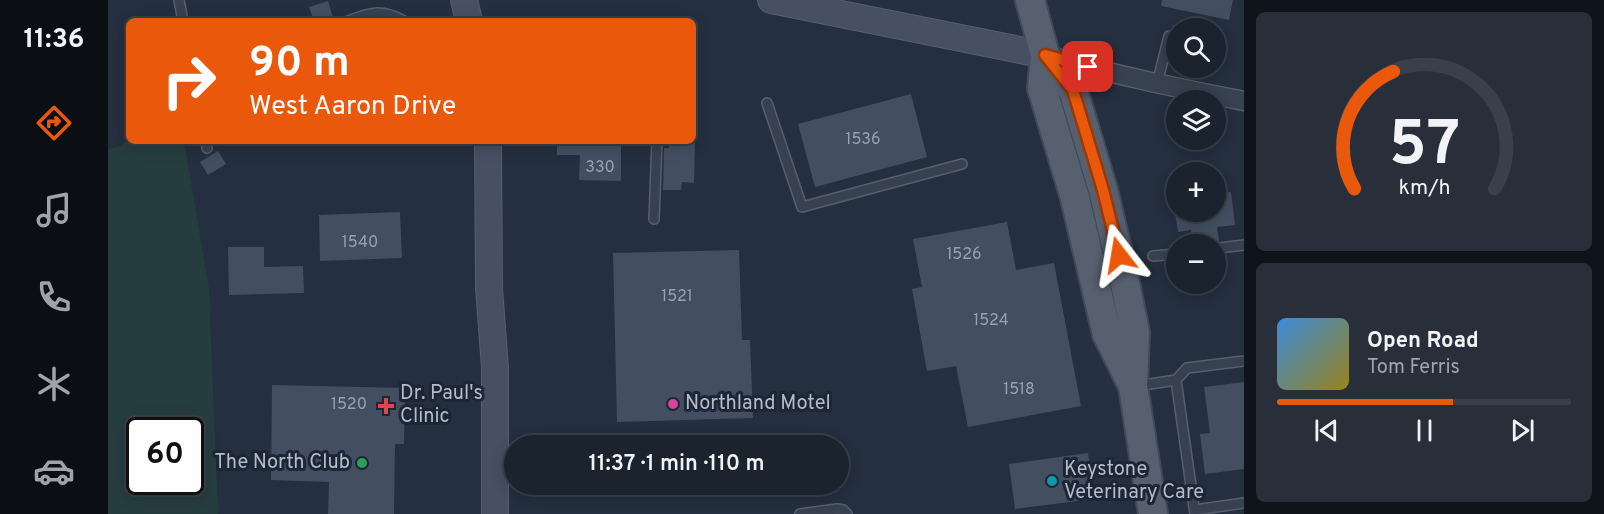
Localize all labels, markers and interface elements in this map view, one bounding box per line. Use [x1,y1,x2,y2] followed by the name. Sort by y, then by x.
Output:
[1166,18,1226,294] map controls
[1166,18,1226,78] button: search
[24,23,84,57] text: 11:36
[249,38,350,91] text: 90 m
[1062,41,1113,92] pin
[150,42,228,120] icon: right
[1071,50,1104,83] icon: arrive
[249,90,456,124] text: West Aaron Drive
[1166,90,1226,150] button: layers
[33,102,75,144] icon: directions
[1388,108,1460,187] text: 57
[845,130,881,150] house number: 1536
[585,158,615,178] house number: 330
[1166,162,1226,222] button: +
[1398,175,1450,202] text: km/h
[33,189,75,231] icon: music
[1087,223,1151,287] position arrow
[342,233,378,253] house number: 1540
[1166,234,1226,294] button: −
[946,245,982,265] house number: 1526
[33,276,75,318] icon: phone
[661,287,693,307] house number: 1521
[973,311,1009,331] house number: 1524
[1367,328,1479,355] text: Open Road
[1367,355,1460,381] text: Tom Ferris
[33,363,75,405] icon: climate
[1003,380,1035,400] house number: 1518
[400,381,483,430] place label: Dr. Paul's Clinic
[685,391,831,417] place label: Northland Motel
[331,395,367,415] house number: 1520
[377,397,395,415] marker: Dr. Paul's Clinic
[666,397,680,411] marker: Northland Motel
[1310,414,1343,447] icon: previous
[1408,414,1441,447] icon: pause
[1506,414,1539,447] icon: next
[126,417,204,495] speed limit sign: 60
[33,450,75,492] icon: car
[214,450,350,476] place label: The North Club
[588,451,765,478] text: 11:37 · 1 min · 110 m
[355,456,369,470] marker: The North Club
[1064,457,1204,506] place label: Keystone Veterinary Care
[1045,474,1059,488] marker: Keystone Veterinary Care

